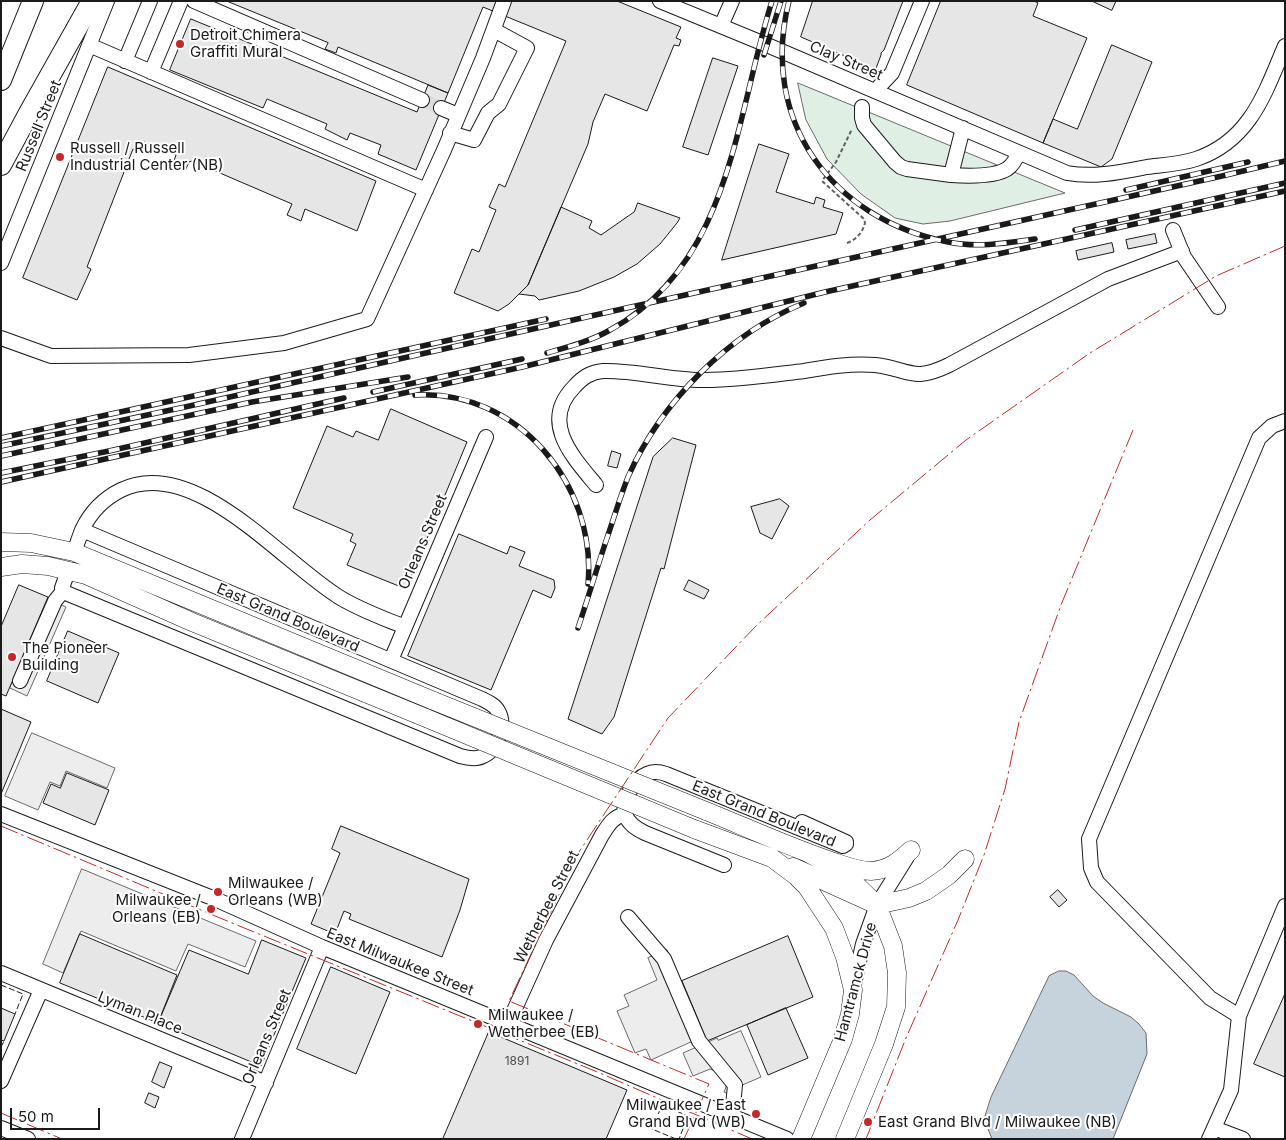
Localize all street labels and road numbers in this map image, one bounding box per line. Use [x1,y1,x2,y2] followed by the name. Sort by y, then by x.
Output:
[807,38,885,84] street label: Clay Street
[13,78,65,174] street label: Russell Street
[395,492,451,592] street label: Orleans Street
[214,580,362,656] street label: East Grand Boulevard
[690,777,838,851] street label: East Grand Boulevard
[511,847,583,967] street label: Wetherbee Street
[831,920,881,1044] street label: Hamtramck Drive
[324,924,476,1000] street label: East Milwaukee Street
[239,987,295,1087] street label: Orleans Street
[95,988,185,1038] street label: Lyman Place

